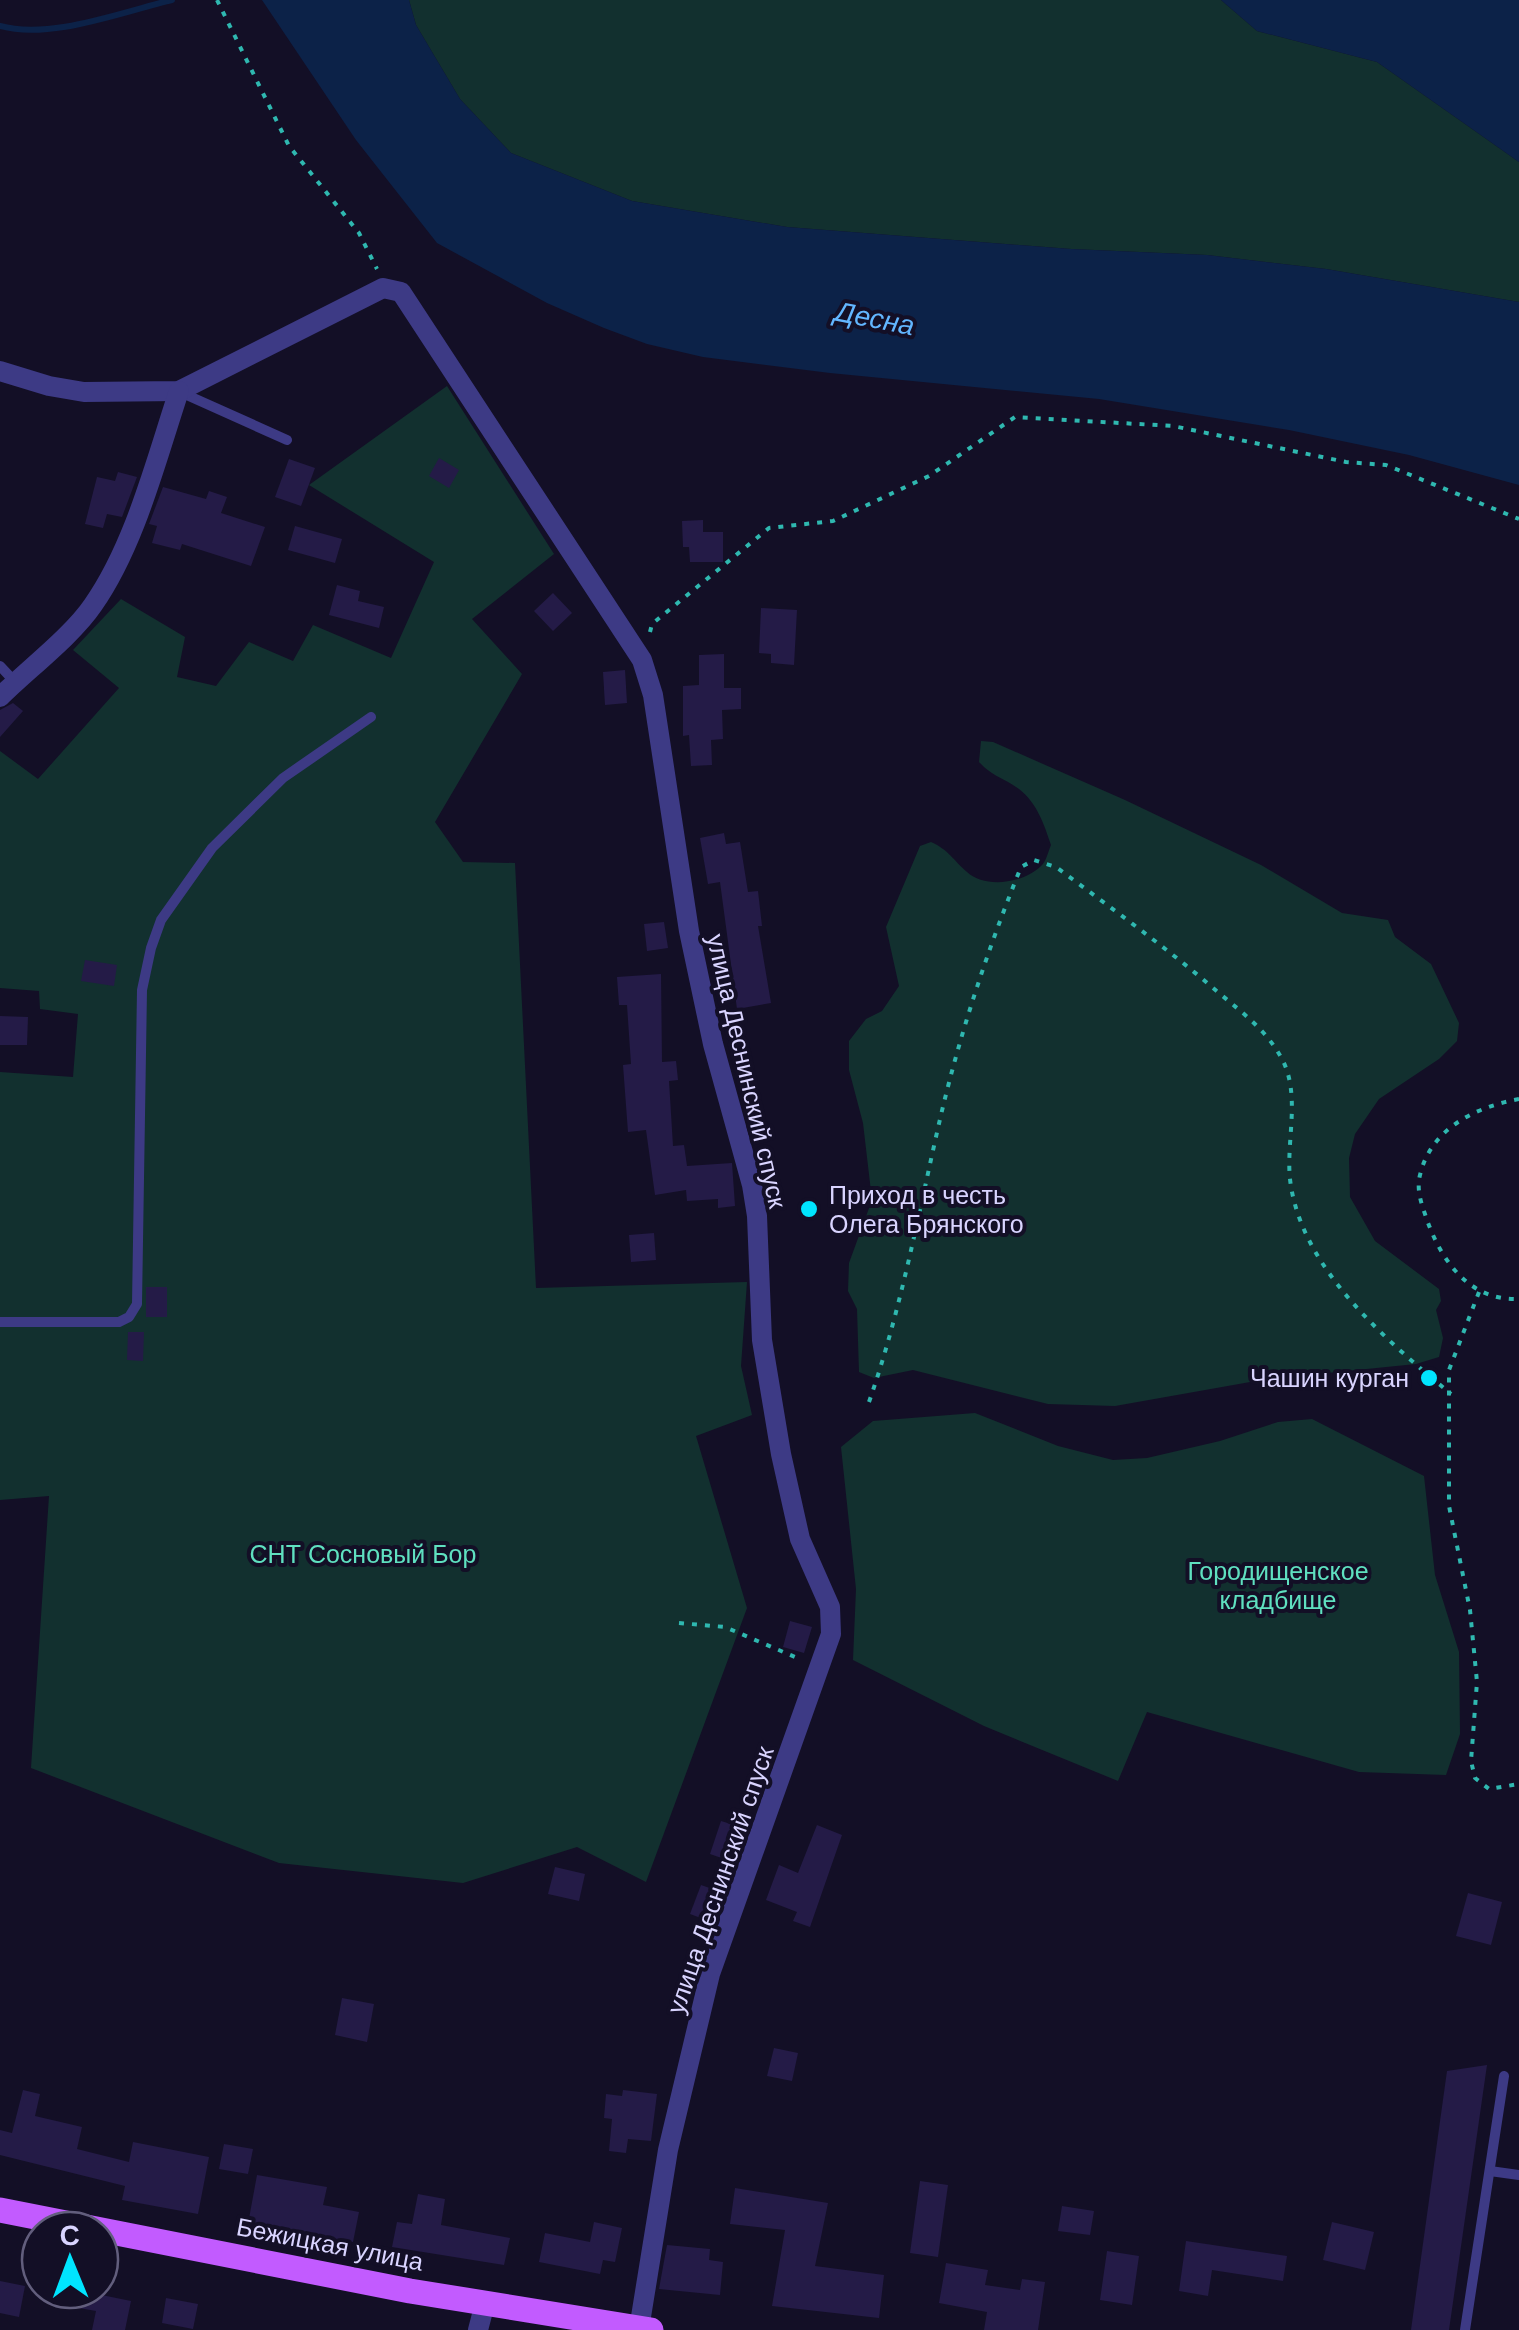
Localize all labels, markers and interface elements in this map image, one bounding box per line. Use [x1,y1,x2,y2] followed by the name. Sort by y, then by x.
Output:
[830,295,917,341] water label: Десна
[702,931,792,1212] street label: улица Деснинский спуск
[829,1181,1024,1238] place label: Приход в честь Олега Брянского
[798,1198,820,1220] marker: Приход в честь Олега Брянского
[1250,1364,1409,1392] place label: Чашин курган
[1418,1367,1440,1389] marker: Чашин курган
[250,1540,476,1568] park label: СНТ Сосновый Бор
[1187,1557,1369,1614] park label: Городищенское кладбище
[661,1742,779,2017] street label: улица Деснинский спуск
[20,2210,120,2310] north arrow
[234,2212,426,2276] street label: Бежицкая улица
[59,2220,80,2251] text: С

